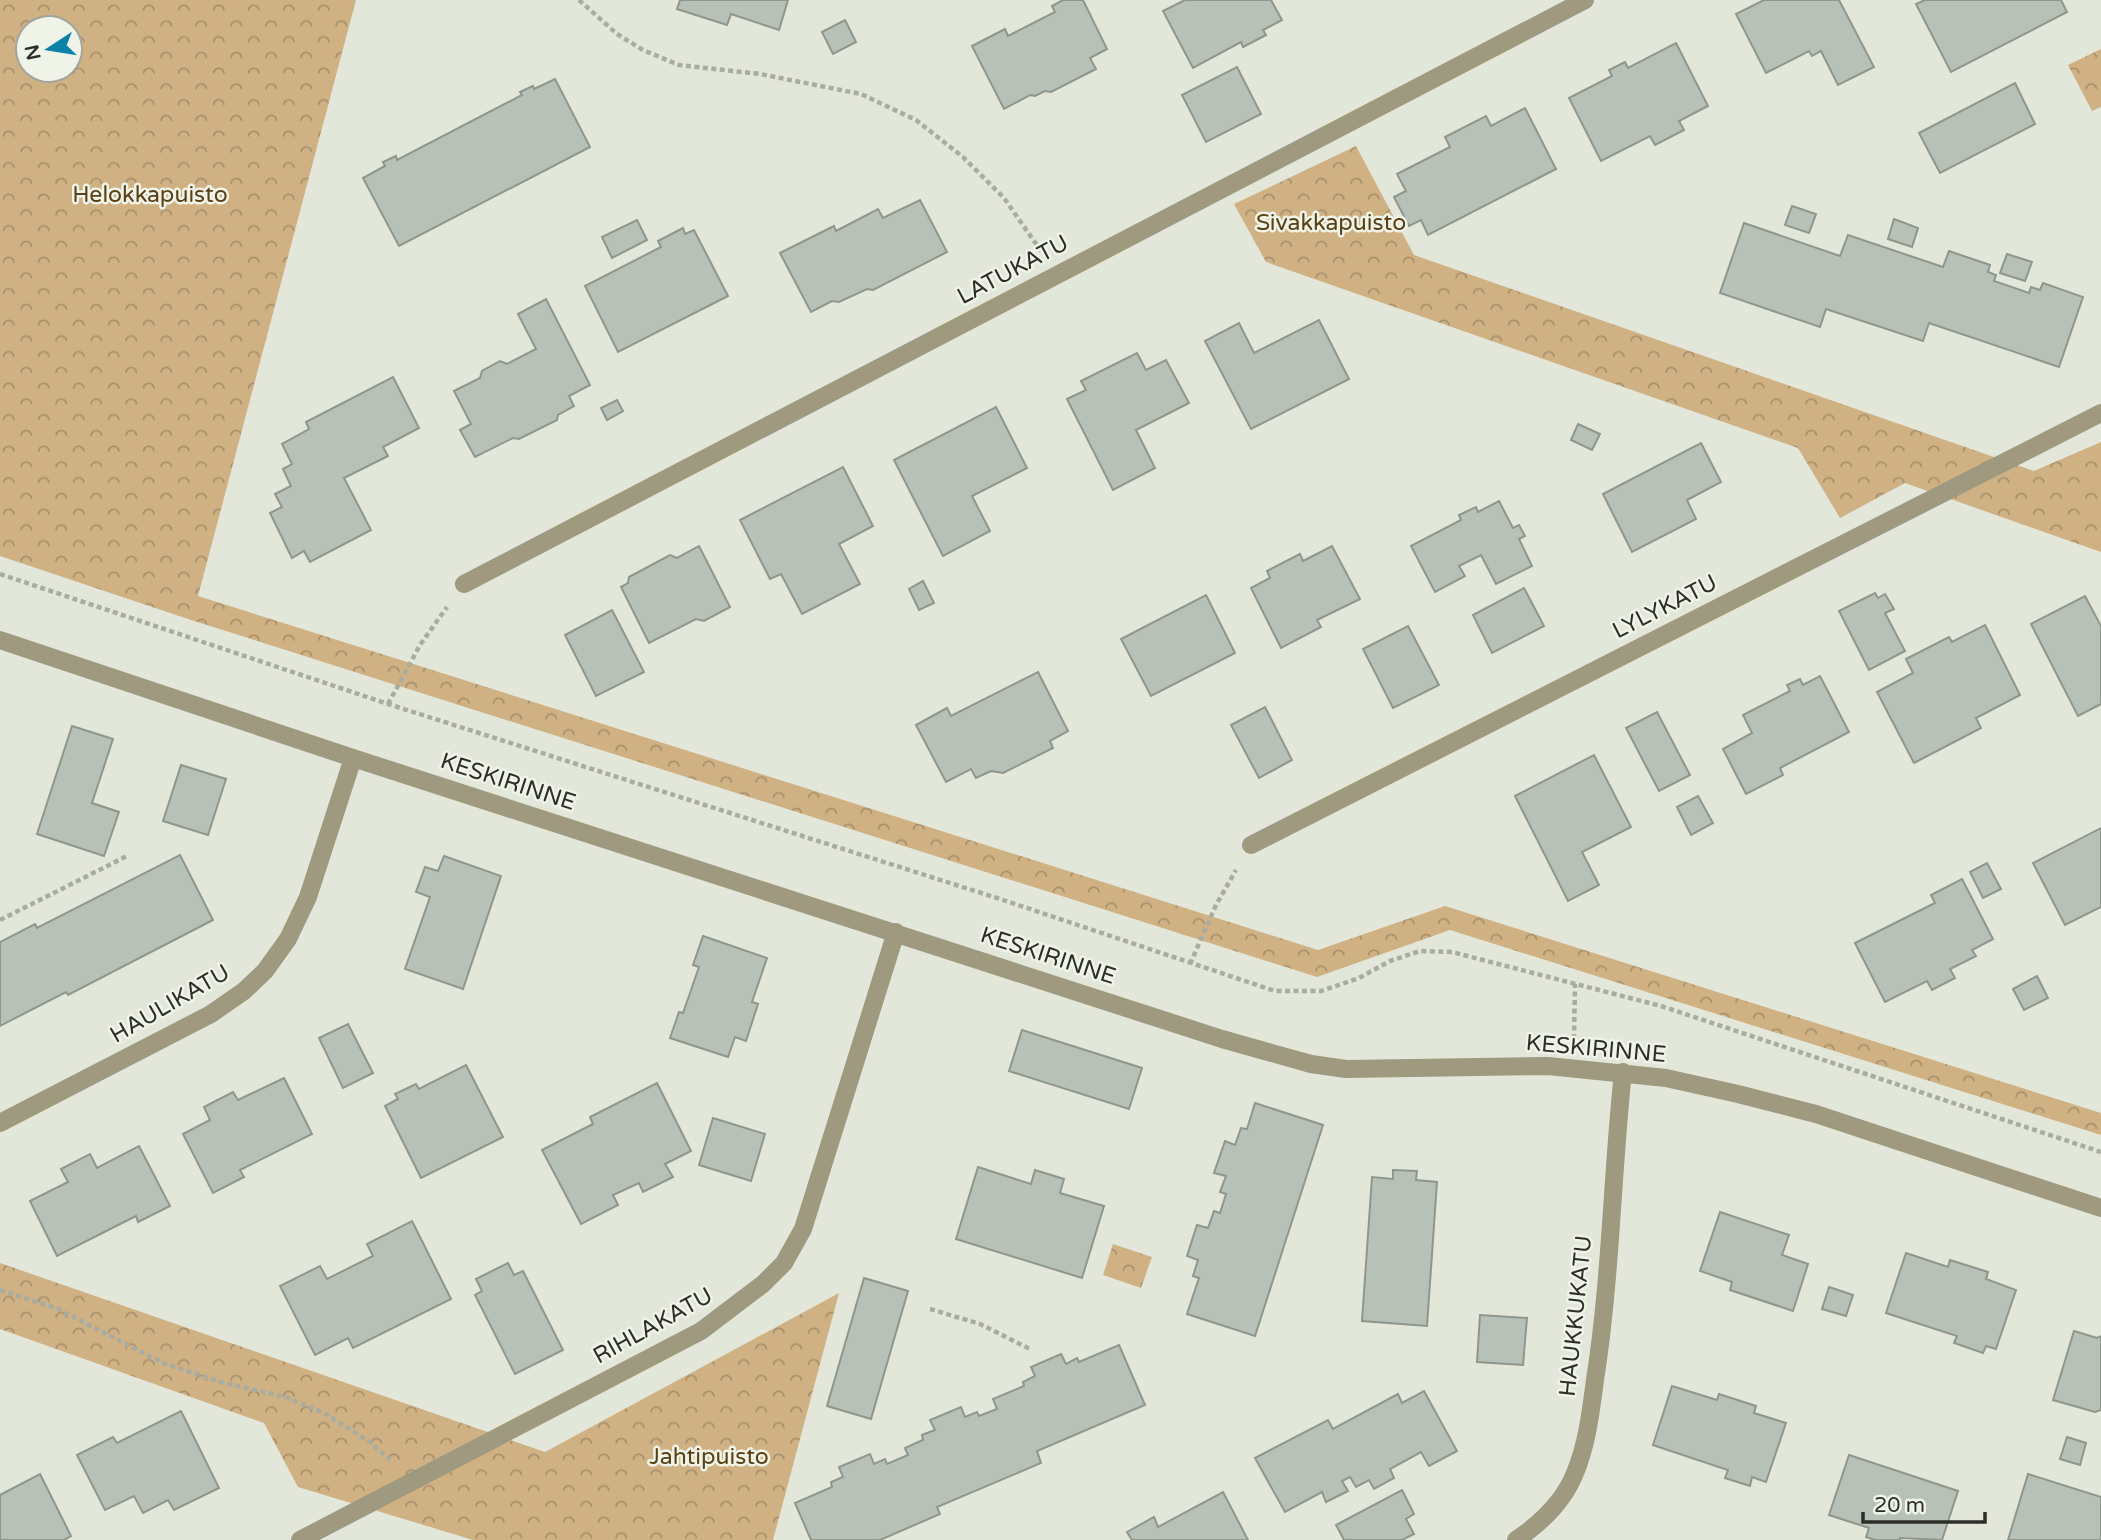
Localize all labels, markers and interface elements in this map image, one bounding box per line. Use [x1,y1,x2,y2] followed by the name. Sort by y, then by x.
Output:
[14,14,84,84] north arrow
[21,43,46,62] text: N
[72,181,228,209] park label: Helokkapuisto
[1256,209,1406,237] park label: Sivakkapuisto
[953,229,1073,311] street label: LATUKATU
[1608,569,1722,645] street label: LYLYKATU
[437,747,579,817] street label: KESKIRINNE
[977,921,1119,991] street label: KESKIRINNE
[105,959,235,1049] street label: HAULIKATU
[1525,1029,1667,1069] street label: KESKIRINNE
[1554,1234,1598,1398] street label: HAUKKUKATU
[588,1282,718,1370] street label: RIHLAKATU
[649,1443,769,1471] park label: Jahtipuisto
[1863,1480,1986,1524] scale bar
[1874,1493,1925,1518] text: 20 m

